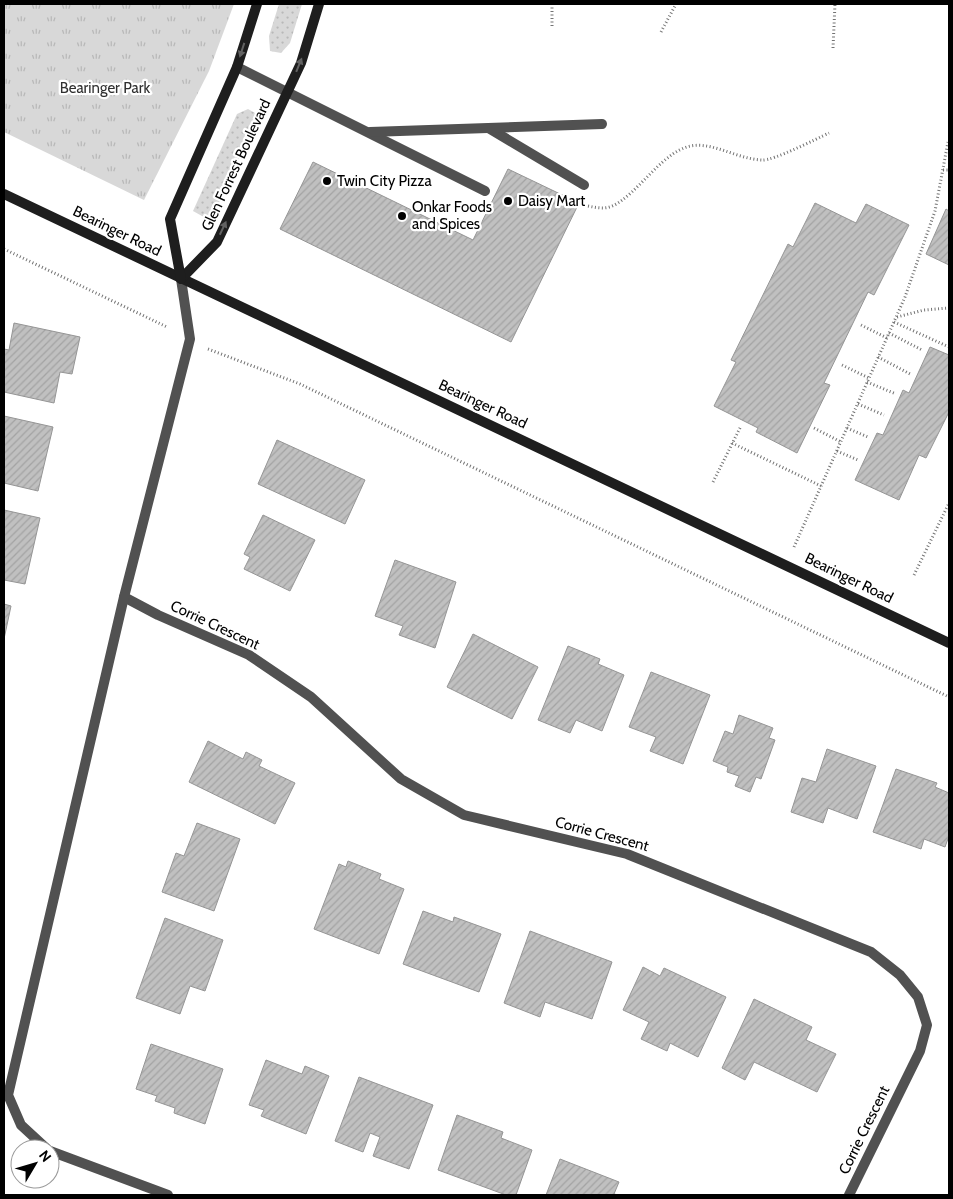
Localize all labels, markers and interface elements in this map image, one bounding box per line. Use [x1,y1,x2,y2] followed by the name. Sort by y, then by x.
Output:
[238,43,246,58] one-way arrow
[296,58,304,72] one-way arrow
[60,79,150,97] park label: Bearinger Park
[198,96,274,234] street label: Glen Forrest Boulevard
[337,172,432,190] place label: Twin City Pizza
[321,175,333,187] marker: Twin City Pizza
[518,192,585,210] place label: Daisy Mart
[502,195,514,207] marker: Daisy Mart
[412,198,492,233] place label: Onkar Foods and Spices
[70,202,164,260] street label: Bearinger Road
[396,210,408,222] marker: Onkar Foods and Spices
[219,221,227,236] one-way arrow
[436,376,530,432] street label: Bearinger Road
[802,549,896,607] street label: Bearinger Road
[168,596,262,654] street label: Corrie Crescent
[553,813,651,855] street label: Corrie Crescent
[835,1083,893,1177] street label: Corrie Crescent
[10,1139,60,1189] north arrow
[35,1147,55,1165] text: N

